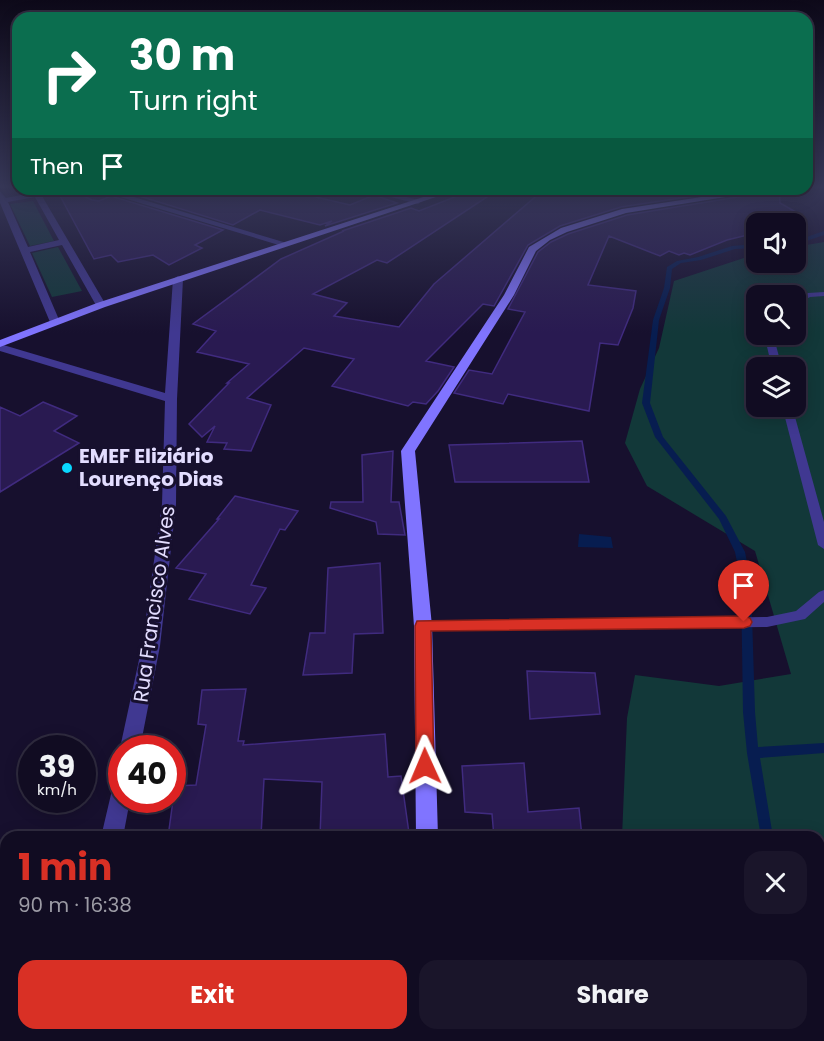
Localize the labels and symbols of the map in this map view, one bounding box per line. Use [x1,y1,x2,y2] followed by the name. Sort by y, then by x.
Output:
[79,442,223,493] place label: EMEF Eliziário Lourenço Dias
[60,461,74,475] marker: EMEF Eliziário Lourenço Dias
[126,504,182,704] street label: Rua Francisco Alves
[718,560,769,622] pin
[393,734,457,798] position arrow
[108,735,186,813] speed limit sign: 40

